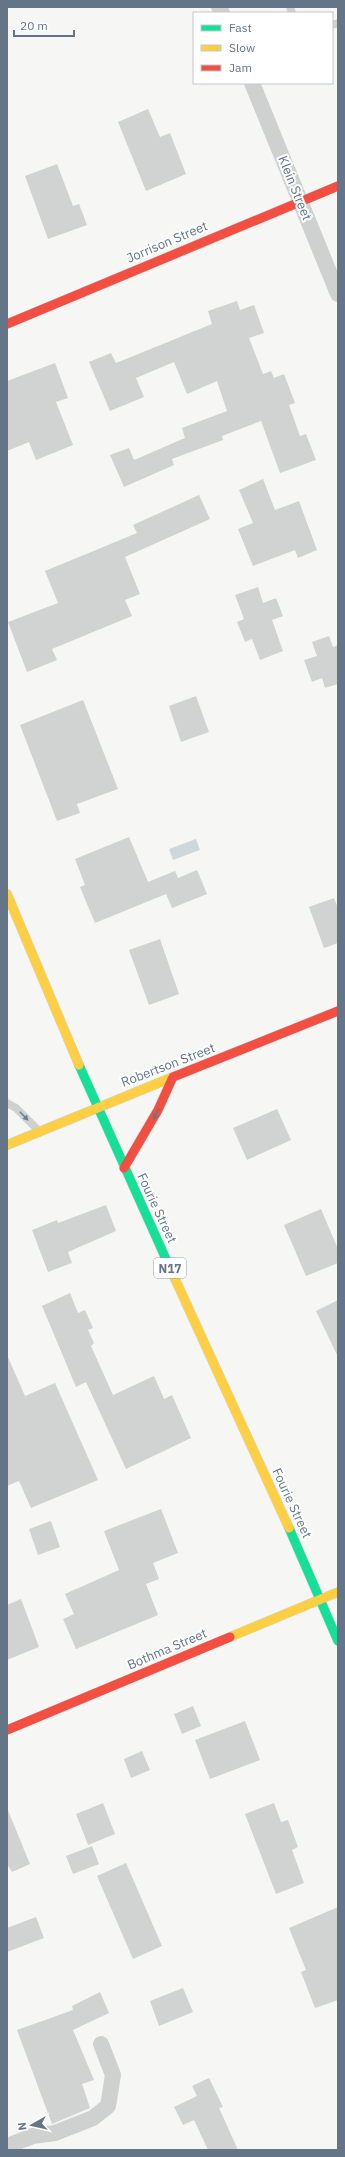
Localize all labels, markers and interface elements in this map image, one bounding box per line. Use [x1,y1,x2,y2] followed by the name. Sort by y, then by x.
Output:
[14,12,74,38] scale bar
[193,12,333,84] legend
[20,18,48,33] text: 20 m
[229,20,252,35] text: Fast
[229,40,255,55] text: Slow
[229,60,252,75] text: Jam
[274,153,316,223] street label: Klein Street
[124,217,210,267] street label: Jorrison Street
[119,1039,217,1091] street label: Robertson Street
[153,1108,159,1120] one-way arrow
[19,1111,28,1121] one-way arrow
[133,1170,181,1246] street label: Fourie Street
[154,1258,186,1278] road number: N17
[268,1465,316,1541] street label: Fourie Street
[125,1625,209,1673] street label: Bothma Street
[12,2105,52,2145] north arrow
[15,2121,30,2131] text: N

